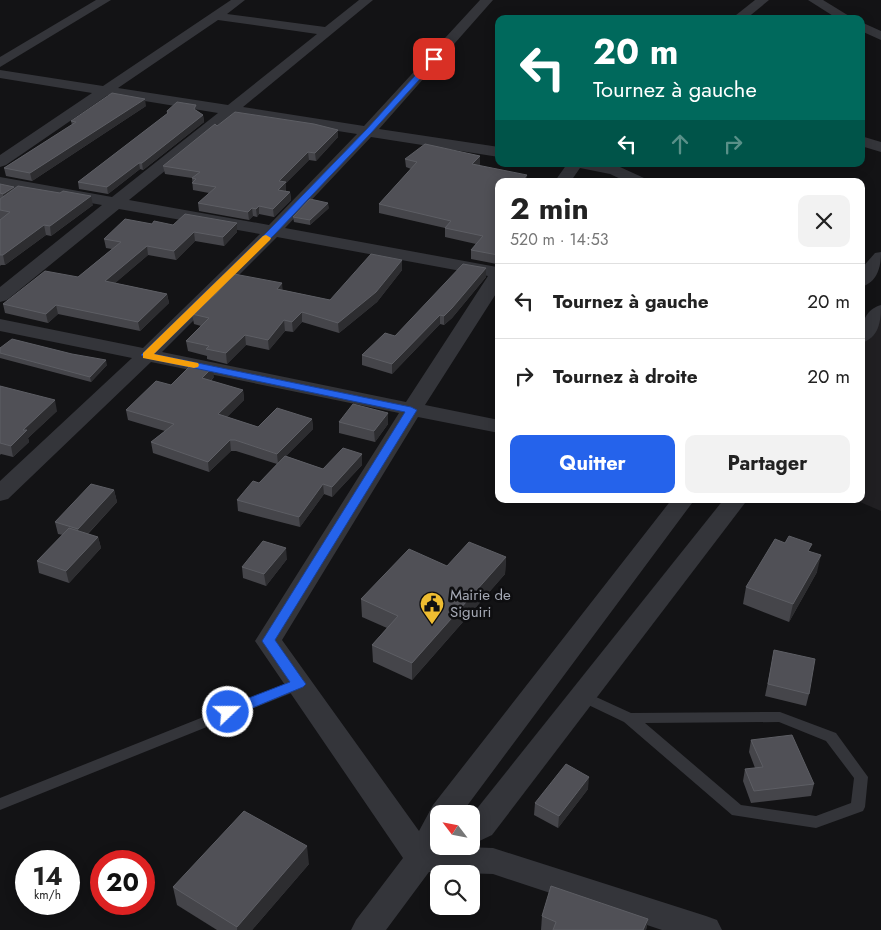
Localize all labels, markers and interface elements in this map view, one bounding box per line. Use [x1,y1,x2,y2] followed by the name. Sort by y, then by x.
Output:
[593,27,678,77] text: 20 m
[510,35,575,100] icon: left
[413,38,455,80] pin
[420,45,448,73] icon: arrive
[593,73,757,105] text: Tournez à gauche
[613,130,641,158] icon: left
[666,130,694,158] icon: ahead
[719,130,747,158] icon: right
[510,187,589,230] text: 2 min
[798,195,850,247] button: close
[510,228,609,251] text: 520 m · 14:53
[510,287,538,315] icon: left
[553,288,709,315] text: Tournez à gauche
[807,288,850,315] text: 20 m
[510,362,538,390] icon: right
[553,363,698,390] text: Tournez à droite
[807,363,850,390] text: 20 m
[510,435,675,493] button: Quitter
[685,435,850,493] button: Partager
[450,584,511,623] place label: Mairie de Siguiri
[419,591,445,625] public building icon: Mairie de Siguiri
[201,685,253,737] position arrow
[430,805,480,855] north arrow
[430,805,480,915] map controls
[90,850,155,915] speed limit sign: 20
[32,858,63,894] text: 14
[430,865,480,915] button: search
[34,886,61,904] text: km/h

